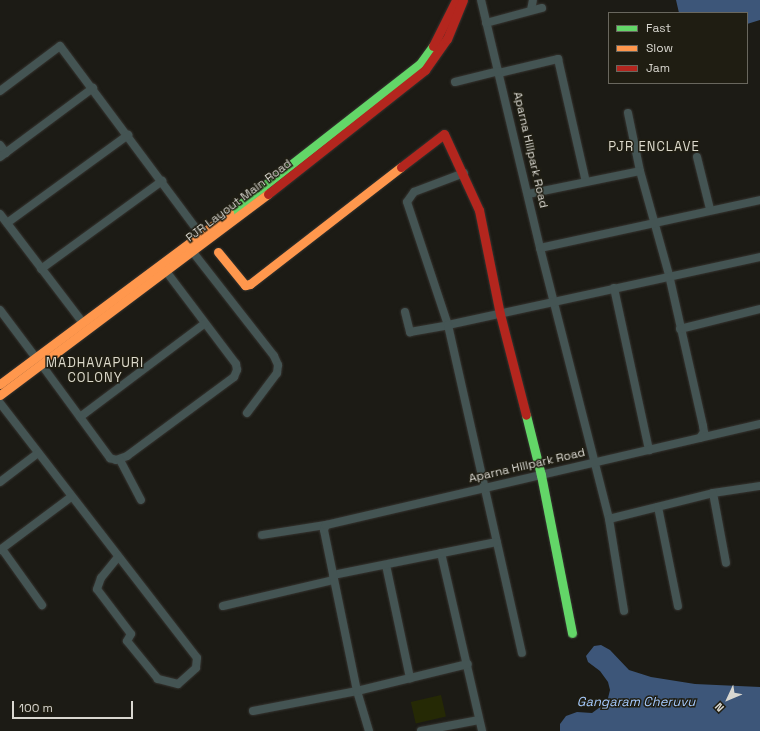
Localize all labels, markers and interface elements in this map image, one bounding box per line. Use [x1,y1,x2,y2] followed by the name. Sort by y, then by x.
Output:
[608,12,748,84] legend
[646,20,671,36] text: Fast
[646,40,673,56] text: Slow
[646,60,670,76] text: Jam
[510,90,550,210] street label: Aparna Hillpark Road
[608,139,700,155] district label: PJR ENCLAVE
[183,157,295,245] street label: PJR Layout Main Road
[46,356,144,387] district label: MADHAVAPURI COLONY
[467,446,587,486] street label: Aparna Hillpark Road
[708,679,748,719] north arrow
[14,693,135,719] scale bar
[577,694,695,710] water label: Gangaram Cheruvu
[19,700,53,716] text: 100 m
[712,700,727,715] text: N

